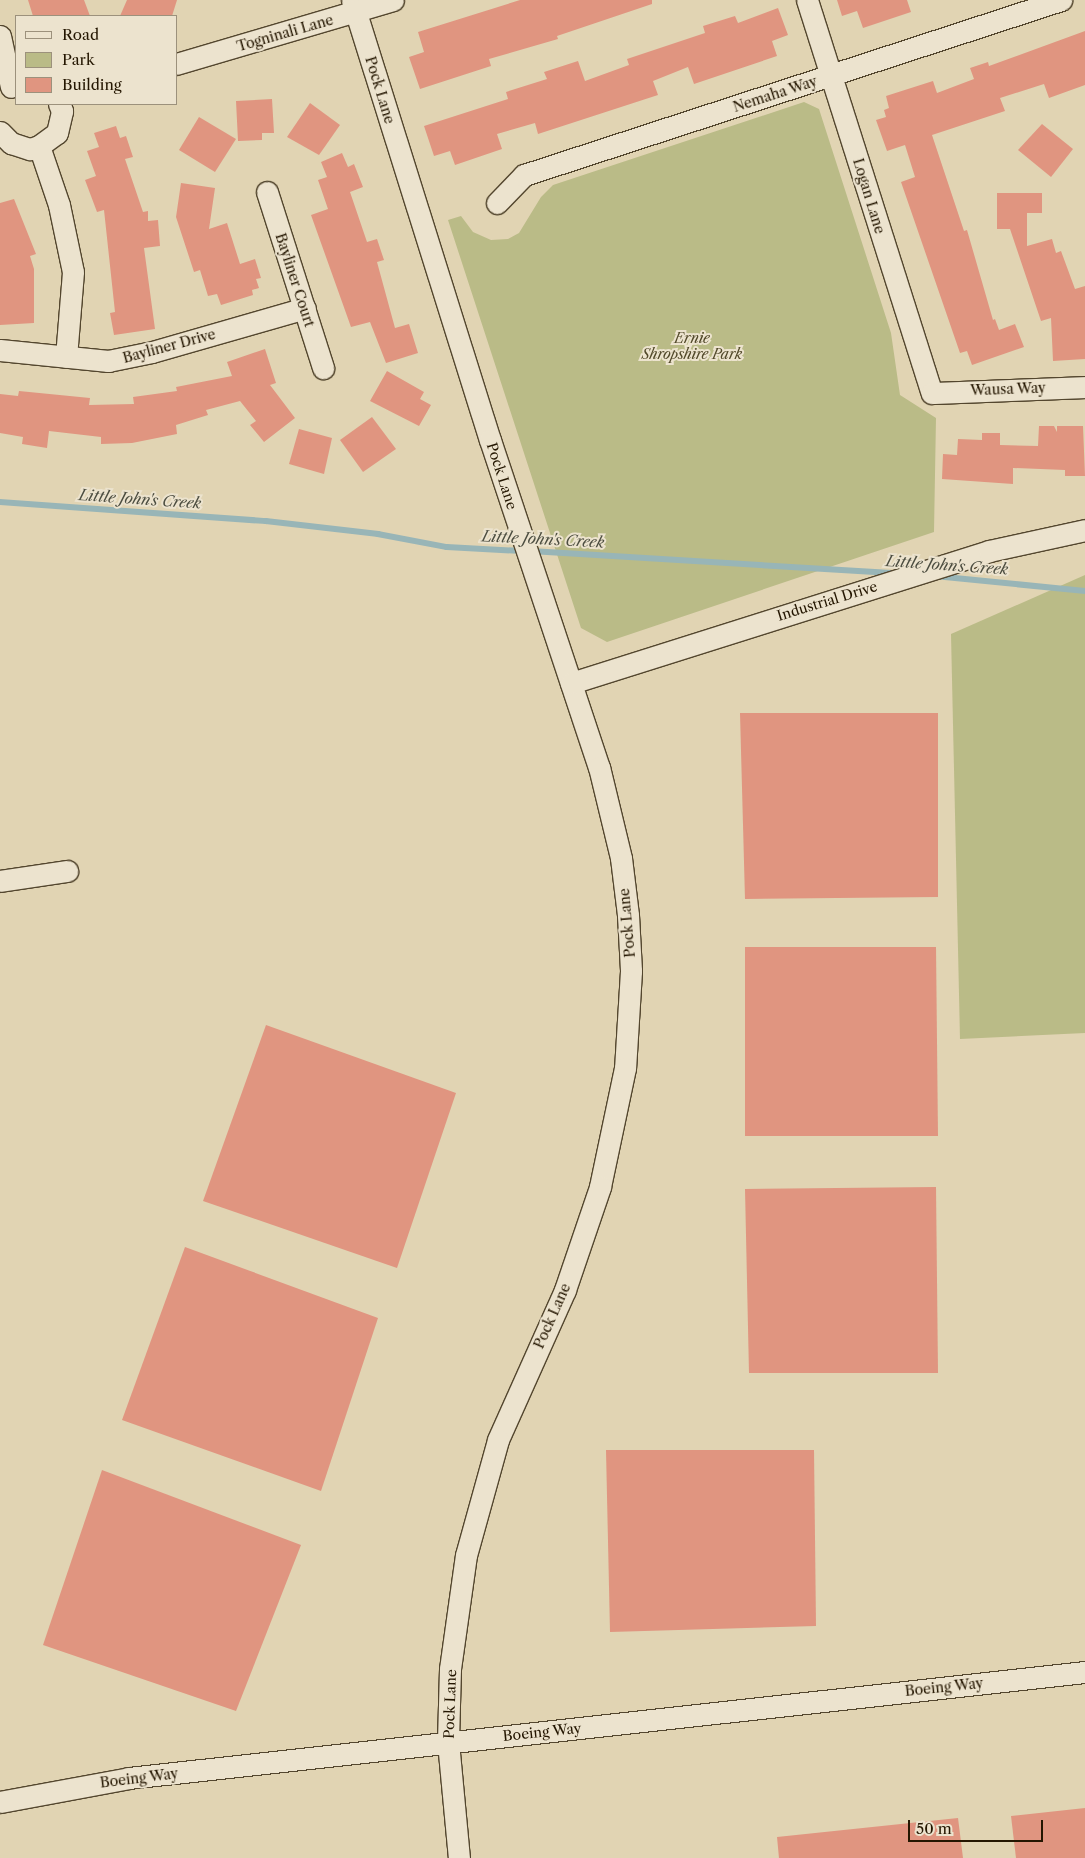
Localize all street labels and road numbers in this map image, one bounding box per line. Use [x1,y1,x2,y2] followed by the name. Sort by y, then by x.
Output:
[235,11,335,55] street label: Togninali Lane
[362,54,398,126] street label: Pock Lane
[730,72,820,116] street label: Nemaha Way
[850,156,888,236] street label: Logan Lane
[272,231,318,329] street label: Bayliner Court
[121,326,217,366] street label: Bayliner Drive
[970,379,1046,399] street label: Wausa Way
[483,440,521,512] street label: Pock Lane
[775,578,879,624] street label: Industrial Drive
[616,887,638,959] street label: Pock Lane
[530,1281,574,1351] street label: Pock Lane
[440,1669,460,1739] street label: Pock Lane
[904,1675,984,1699] street label: Boeing Way
[502,1720,582,1744] street label: Boeing Way
[99,1765,179,1791] street label: Boeing Way

